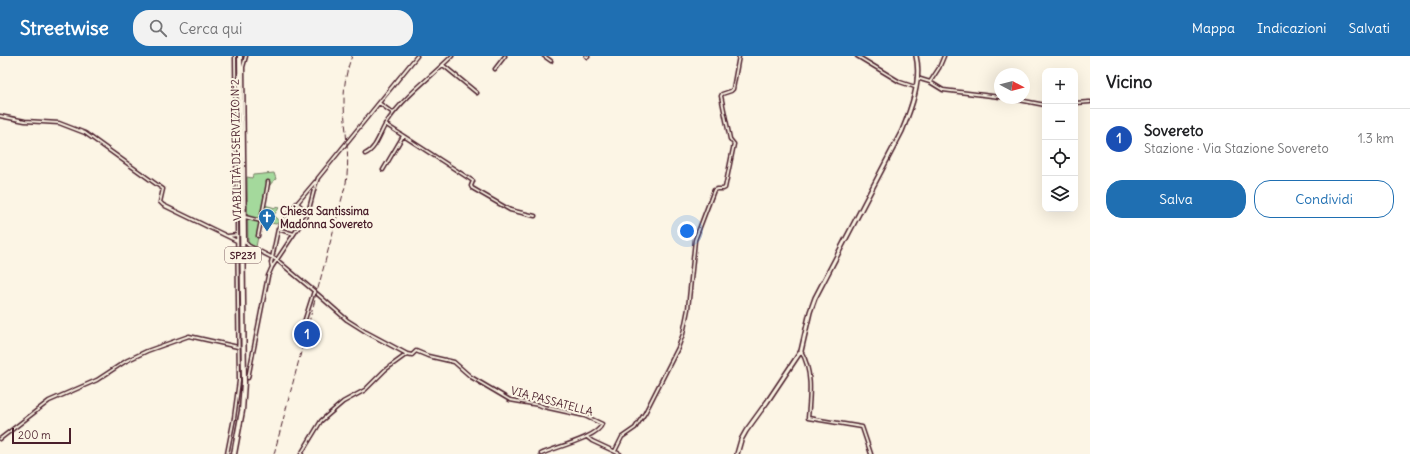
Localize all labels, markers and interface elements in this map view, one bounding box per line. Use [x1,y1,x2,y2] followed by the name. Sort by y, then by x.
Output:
[133,10,413,46] search box
[20,16,109,40] text: Streetwise
[147,17,169,39] icon: search
[179,19,242,38] text: Cerca qui
[1192,19,1235,37] text: Mappa
[1257,19,1327,37] text: Indicazioni
[1349,19,1390,37] text: Salvati
[994,68,1030,104] north arrow
[1042,68,1078,212] map controls
[1042,68,1078,104] button: +
[1106,71,1152,93] text: Vicino
[227,79,244,221] street label: VIABILITÀ DI SERVIZIO N°2
[1042,104,1078,140] button: −
[1144,121,1203,140] text: Sovereto
[1116,130,1122,147] text: 1
[1358,130,1394,147] text: 1.3 km
[1042,140,1078,176] button: locate
[1144,140,1329,157] text: Stazione · Via Stazione Sovereto
[1042,176,1078,212] button: layers
[1106,180,1246,218] button: Salva
[1254,180,1394,218] button: Condividi
[280,204,373,231] place label: Chiesa Santissima Madonna Sovereto
[257,207,277,232] church icon: Chiesa Santissima Madonna Sovereto
[677,221,697,241] your location
[225,247,261,263] road number: SP231
[294,319,320,349] pin: 1
[509,383,595,419] street label: VIA PASSATELLA
[12,426,71,445] scale bar
[18,428,51,442] text: 200 m

